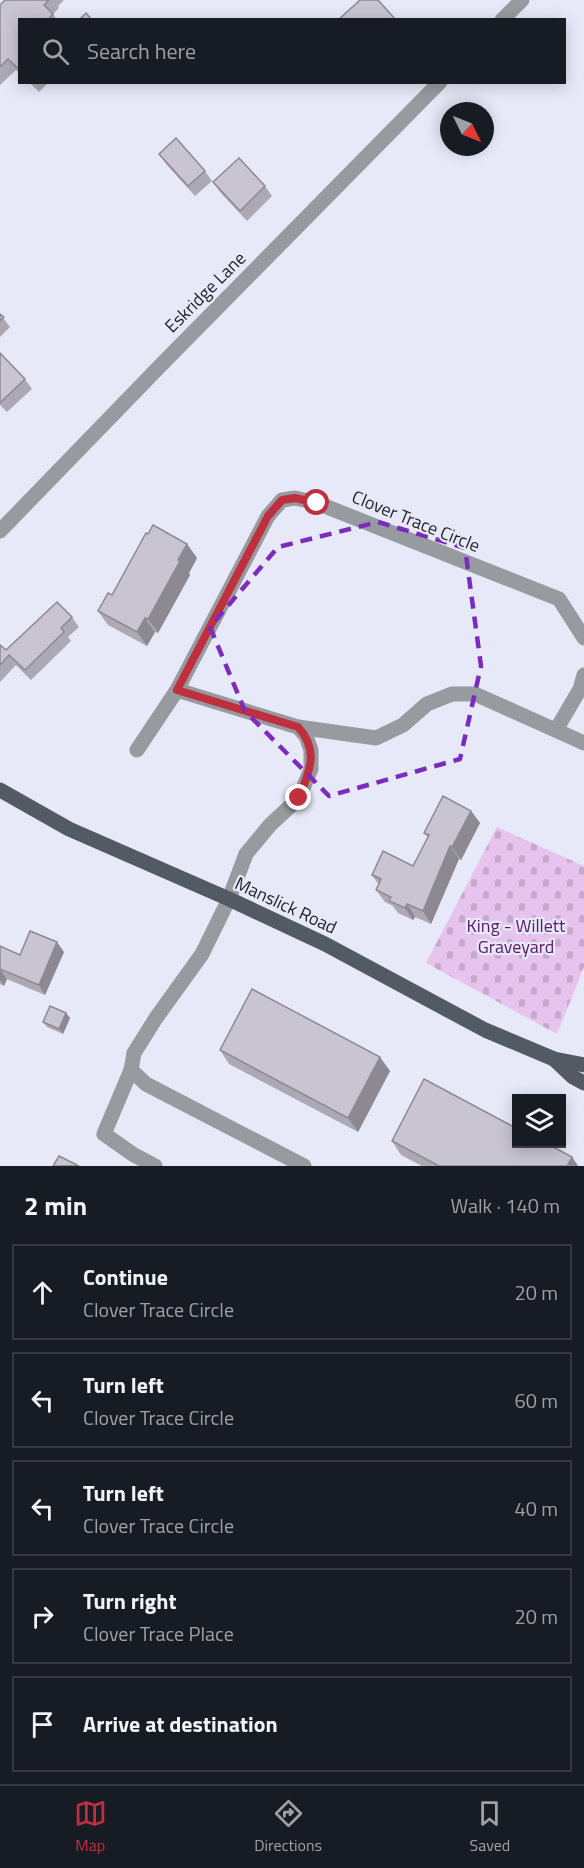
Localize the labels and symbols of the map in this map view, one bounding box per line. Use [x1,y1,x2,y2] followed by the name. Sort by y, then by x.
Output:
[440,102,494,156] north arrow
[158,245,252,339] street label: Eskridge Lane
[348,483,484,559] street label: Clover Trace Circle
[303,489,329,515] route start
[285,784,311,810] route end
[231,870,341,940] street label: Manslick Road
[467,912,566,960] park label: King - Willett Graveyard

